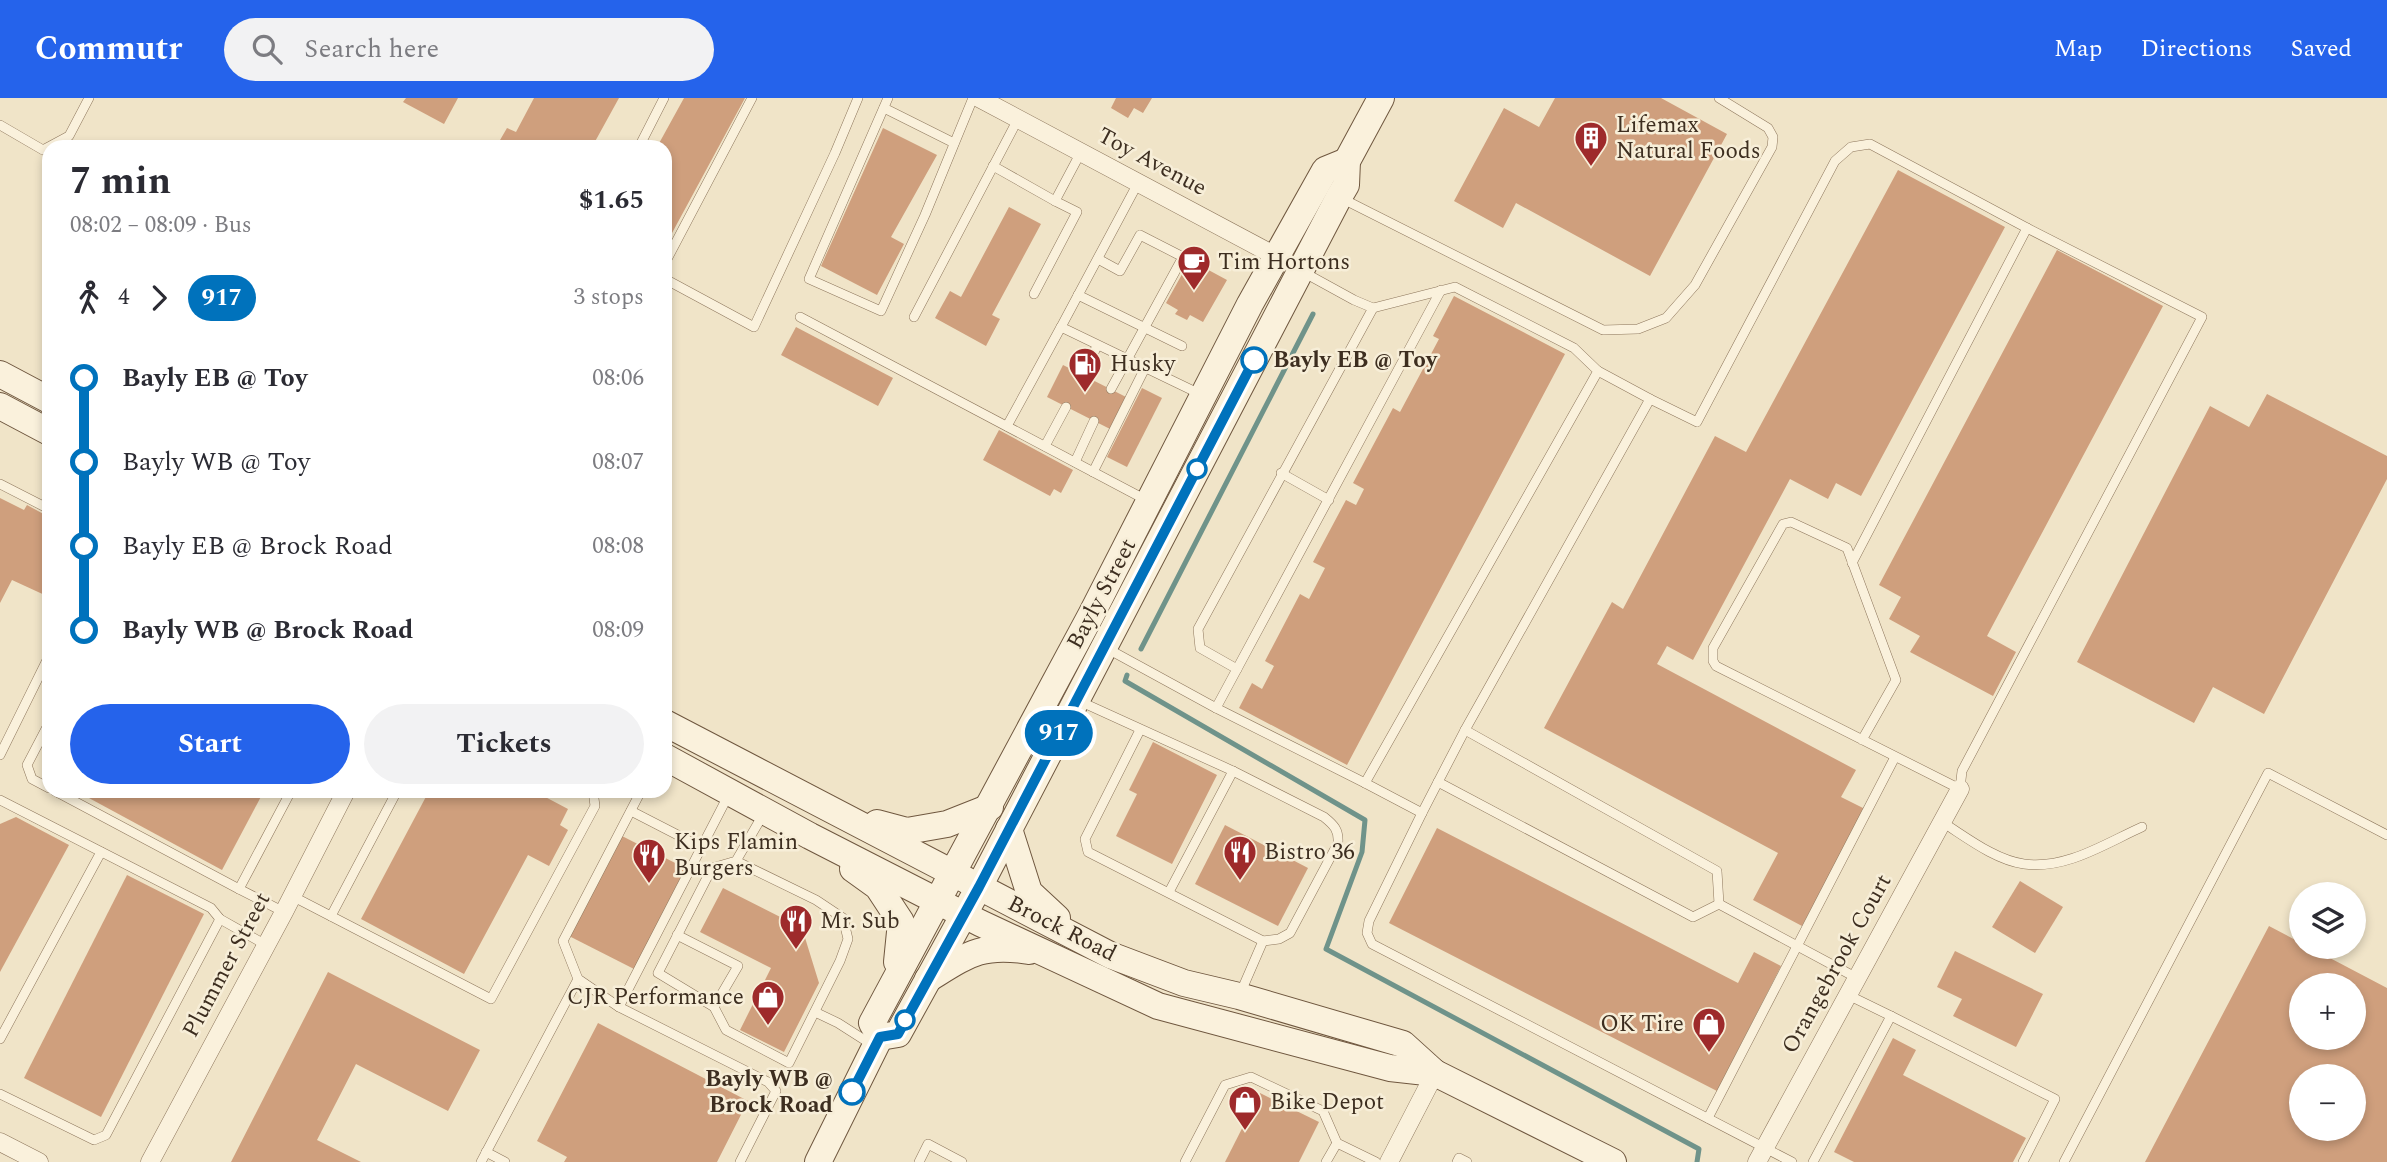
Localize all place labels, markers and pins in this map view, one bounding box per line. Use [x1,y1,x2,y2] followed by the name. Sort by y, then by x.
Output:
[1616,108,1761,169] place label: Lifemax Natural Foods
[1572,119,1610,168] building icon: Lifemax Natural Foods
[1175,243,1213,292] cafe icon: Tim Hortons
[1218,245,1350,280] place label: Tim Hortons
[1273,343,1438,378] place label: Bayly EB @ Toy
[1066,345,1104,394] fuel station icon: Husky
[1110,347,1176,382] place label: Husky
[1241,347,1267,373] marker: Bayly EB @ Toy
[1187,459,1207,479] unlabelled marker
[674,825,798,886] place label: Kips Flamin Burgers
[1221,833,1259,882] restaurant icon: Bistro 36
[1264,835,1355,870] place label: Bistro 36
[630,836,668,885] restaurant icon: Kips Flamin Burgers
[777,902,815,951] restaurant icon: Mr. Sub
[820,904,900,939] place label: Mr. Sub
[749,978,787,1027] shop icon: CJR Performance
[567,980,744,1015] place label: CJR Performance
[1690,1005,1728,1054] shop icon: OK Tire
[1600,1007,1684,1042] place label: OK Tire
[895,1010,915,1030] unlabelled marker
[705,1062,833,1123] place label: Bayly WB @ Brock Road
[839,1079,865,1105] marker: Bayly WB @ Brock Road
[1226,1083,1264,1132] shop icon: Bike Depot
[1270,1085,1384,1120] place label: Bike Depot

